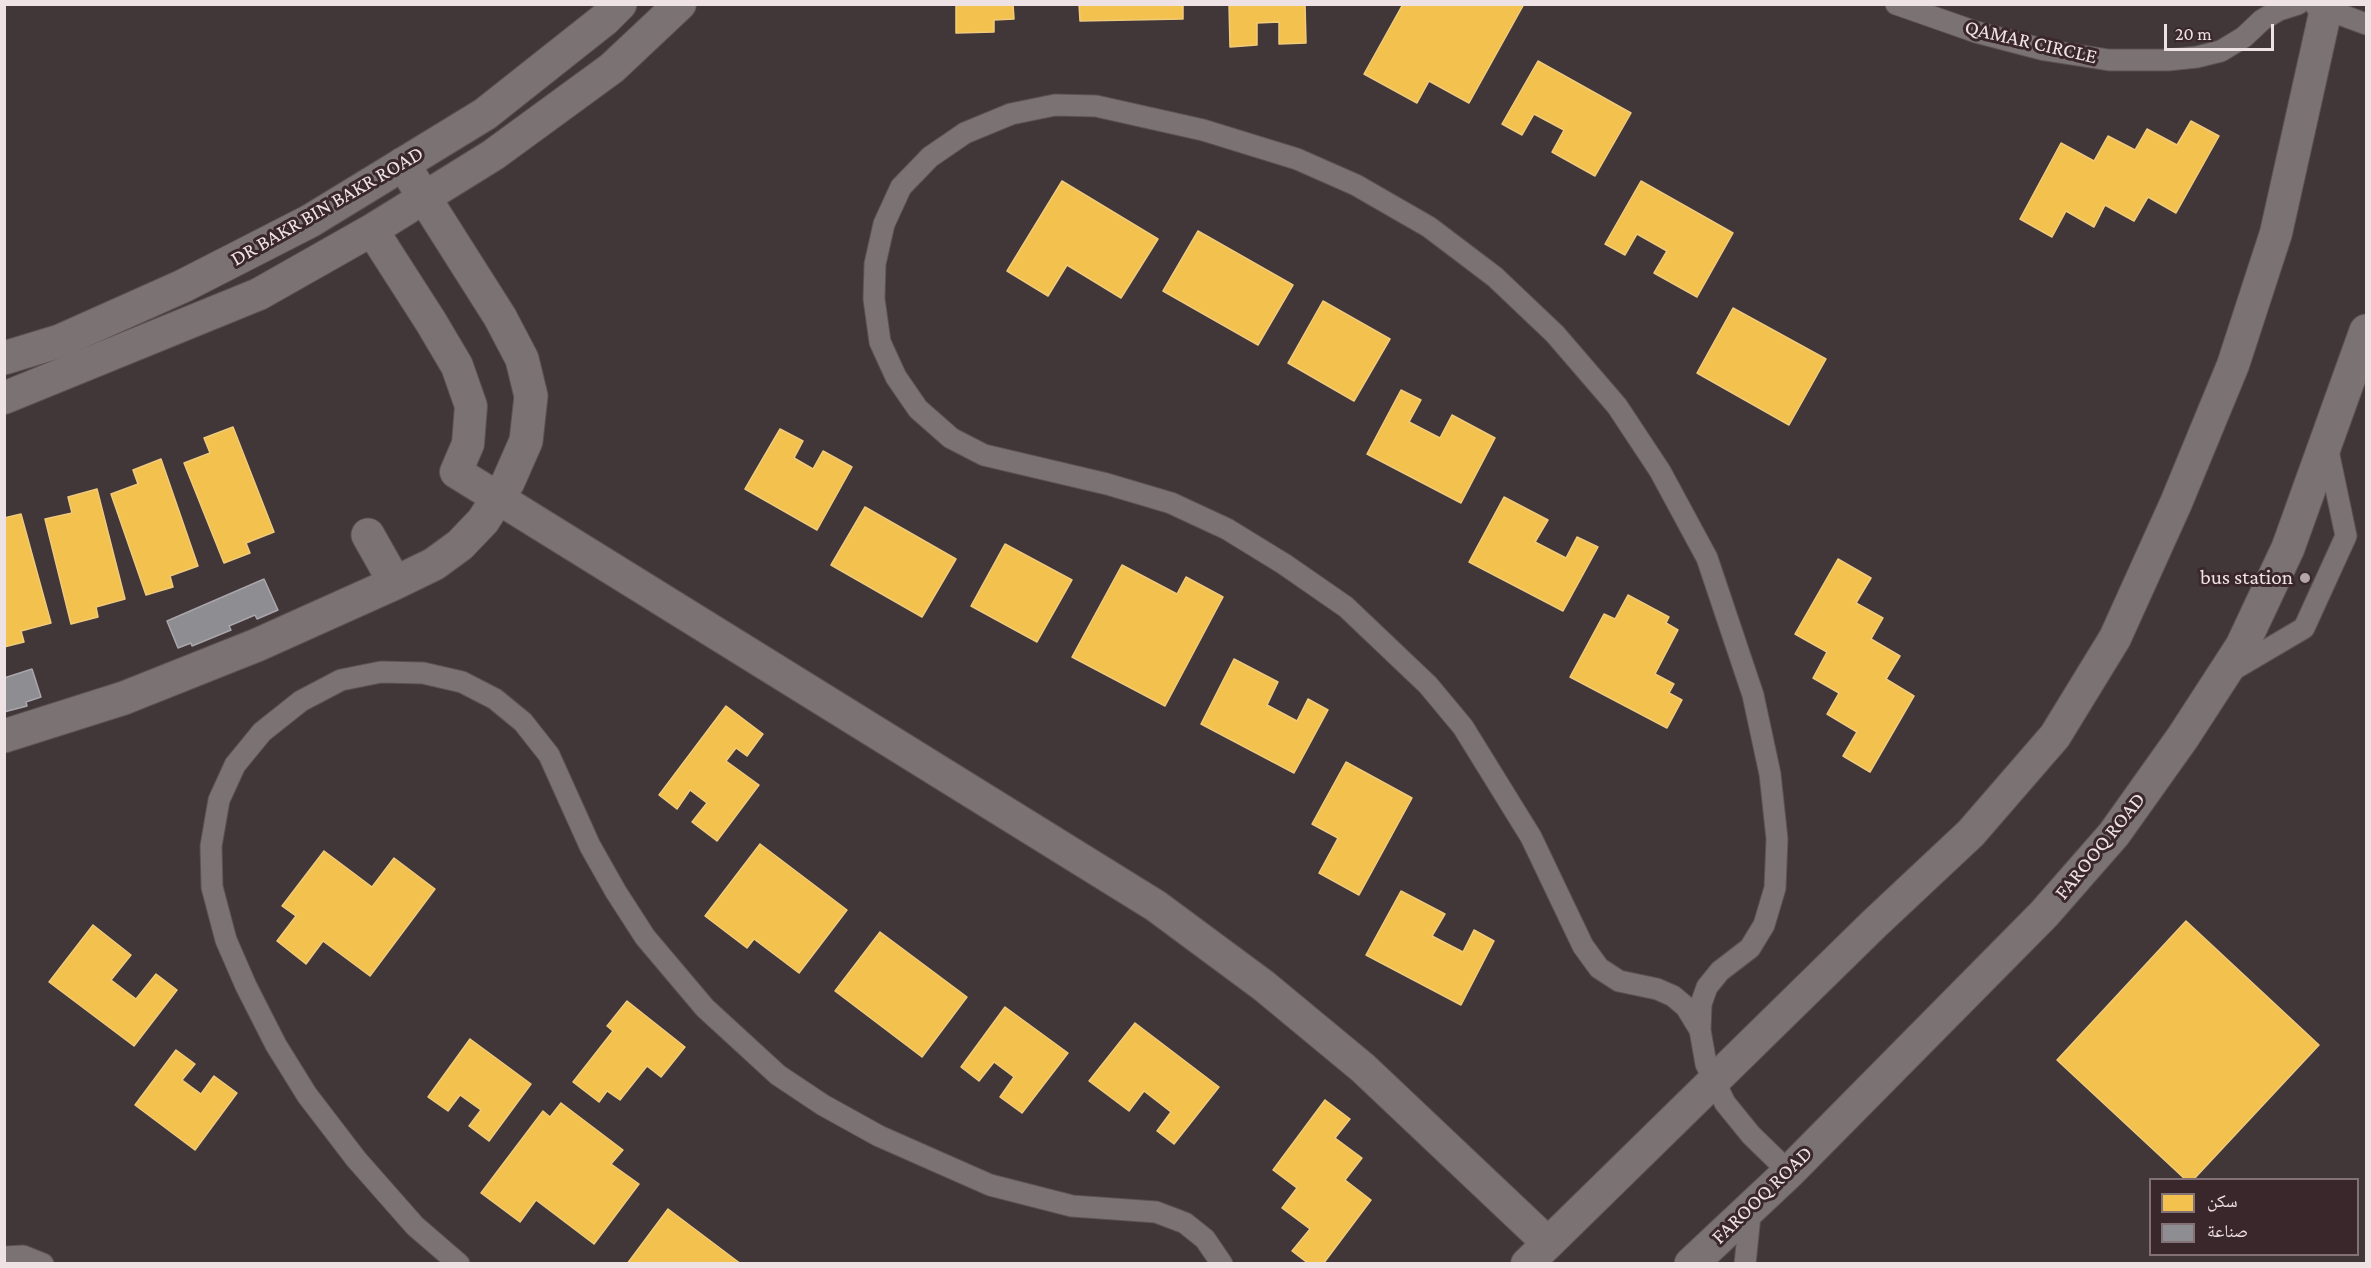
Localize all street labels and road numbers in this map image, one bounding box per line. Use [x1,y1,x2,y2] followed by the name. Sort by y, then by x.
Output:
[1962,15,2100,69] street label: QAMAR CIRCLE
[226,141,428,271] street label: DR BAKR BIN BAKR ROAD
[2049,787,2151,905] street label: FAROOQ ROAD
[1706,1141,1818,1249] street label: FAROOQ ROAD

